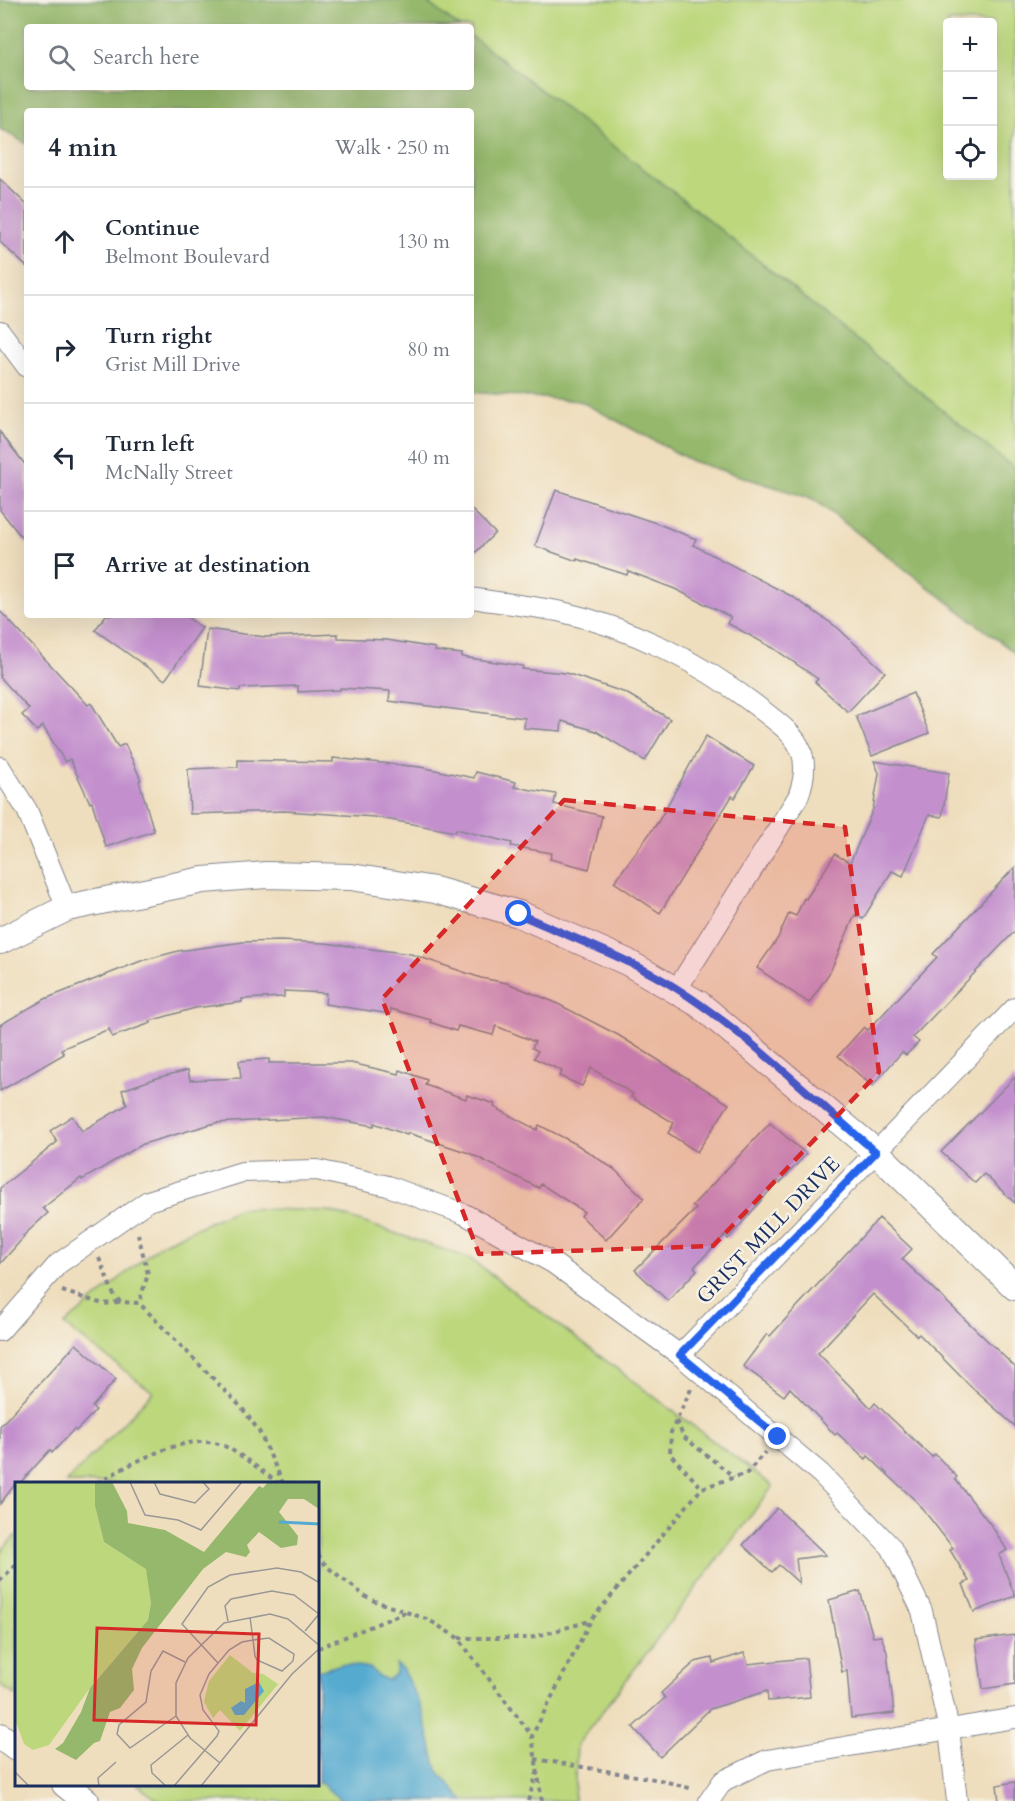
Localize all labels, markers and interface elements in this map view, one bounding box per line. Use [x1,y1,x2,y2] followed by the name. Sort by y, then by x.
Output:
[943,18,997,180] map controls
[943,18,997,72] button: +
[24,24,474,90] search box
[45,41,78,74] icon: search
[93,42,200,72] text: Search here
[943,72,997,126] button: −
[943,126,997,180] button: locate
[48,130,117,165] text: 4 min
[335,134,450,161] text: Walk · 250 m
[105,213,200,243] text: Continue
[48,225,81,258] icon: ahead
[397,228,450,255] text: 130 m
[105,243,270,270] text: Belmont Boulevard
[105,321,212,351] text: Turn right
[48,333,81,366] icon: right
[407,336,450,363] text: 80 m
[105,351,241,378] text: Grist Mill Drive
[105,429,194,459] text: Turn left
[48,441,81,474] icon: left
[407,444,450,471] text: 40 m
[105,459,233,486] text: McNally Street
[48,549,81,582] icon: arrive
[105,550,310,580] text: Arrive at destination
[505,900,531,926] route start
[690,1150,847,1311] street label: GRIST MILL DRIVE
[764,1423,790,1449] route end
[15,1482,320,1786] inset map

